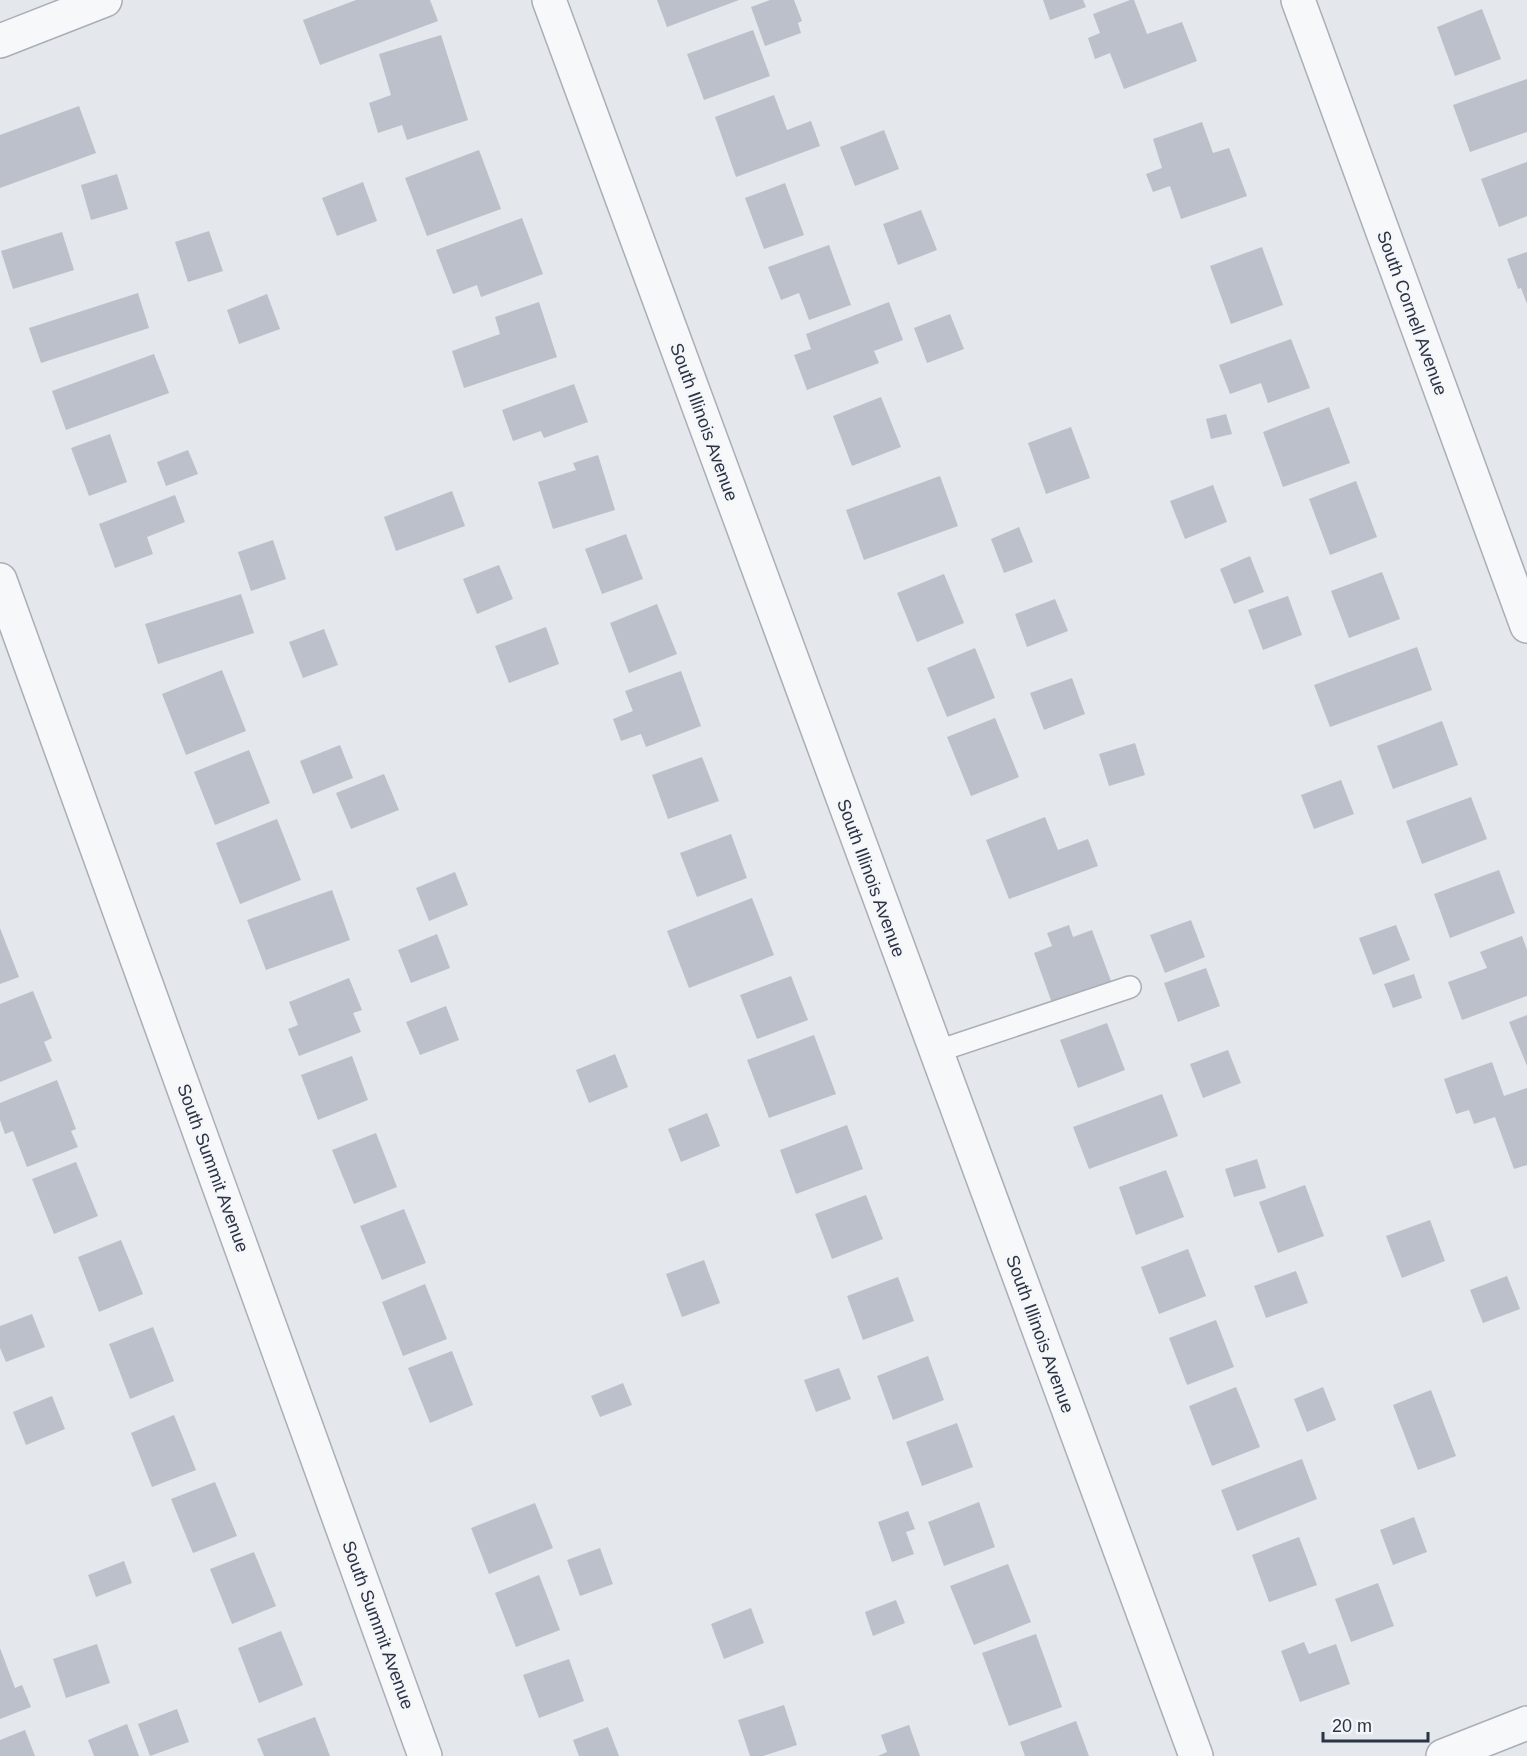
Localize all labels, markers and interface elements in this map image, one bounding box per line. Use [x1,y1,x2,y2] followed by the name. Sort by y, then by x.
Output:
[1373,228,1451,398] street label: South Cornell Avenue
[666,340,742,504] street label: South Illinois Avenue
[833,796,909,960] street label: South Illinois Avenue
[173,1081,253,1255] street label: South Summit Avenue
[1002,1252,1078,1416] street label: South Illinois Avenue
[338,1538,418,1712] street label: South Summit Avenue
[1323,1705,1428,1743] scale bar
[1332,1716,1372,1736] text: 20 m

